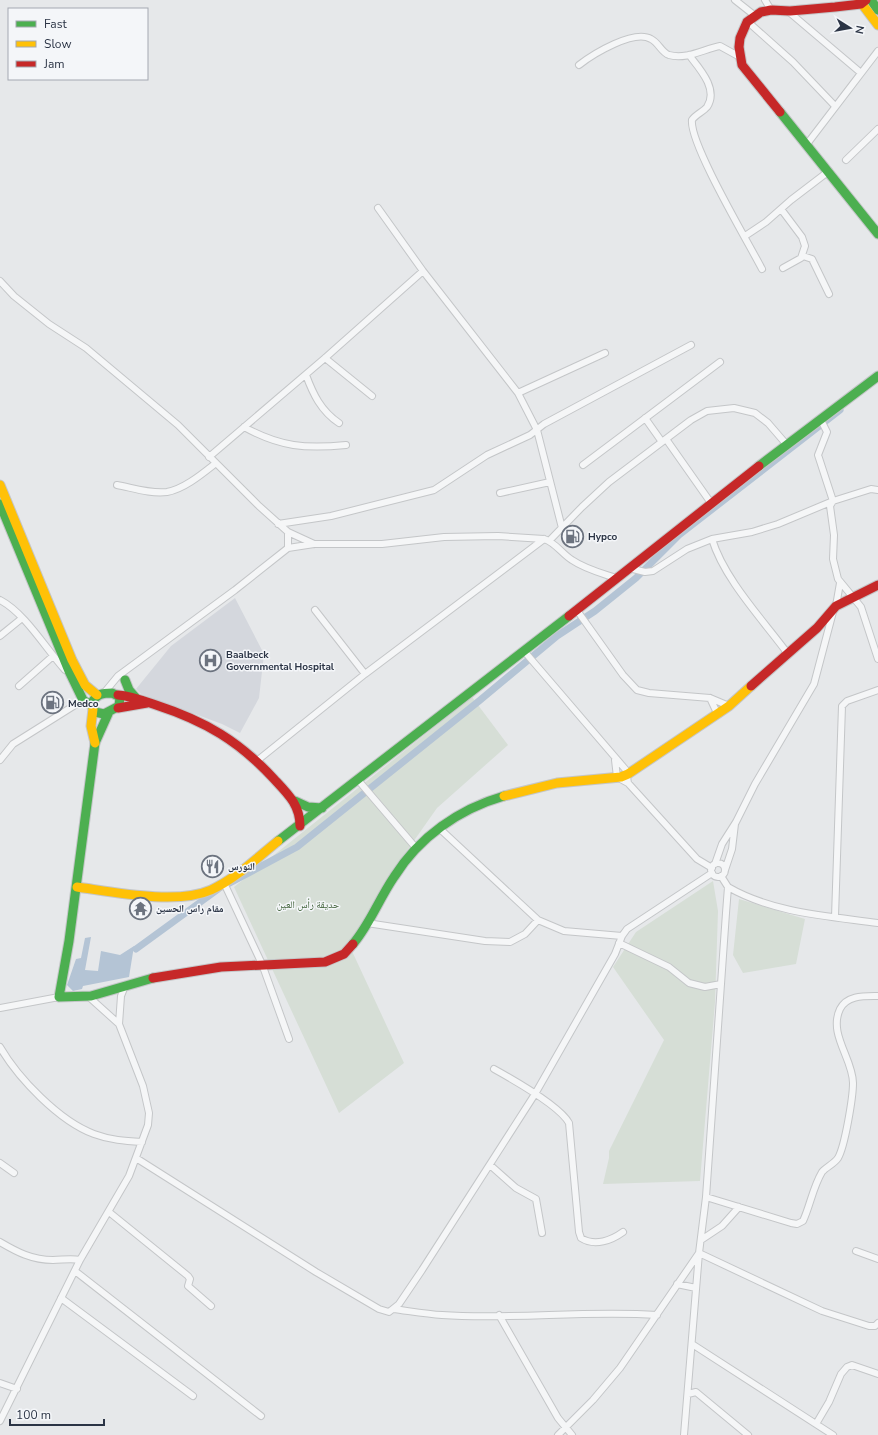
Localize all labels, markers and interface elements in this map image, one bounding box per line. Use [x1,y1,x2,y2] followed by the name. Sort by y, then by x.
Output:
[8,8,148,80] legend
[830,8,870,48] north arrow
[44,16,67,32] text: Fast
[851,24,867,35] text: N
[44,36,72,52] text: Slow
[43,56,65,72] text: Jam
[560,523,586,549] fuel station icon: Hypco
[588,530,618,544] place label: Hypco
[198,647,224,673] hospital icon: Baalbeck Governmental Hospital
[226,648,335,674] place label: Baalbeck Governmental Hospital
[40,690,66,716] fuel station icon: Medco
[68,697,99,711] place label: Medco
[199,853,225,879] restaurant icon: النورس
[228,860,255,874] place label: النورس
[128,895,154,921] temple icon: مقام راس الحسين
[277,898,340,912] park label: حديقة رأس العين
[156,902,224,916] place label: مقام راس الحسين
[10,1401,104,1427] scale bar
[16,1407,51,1423] text: 100 m

